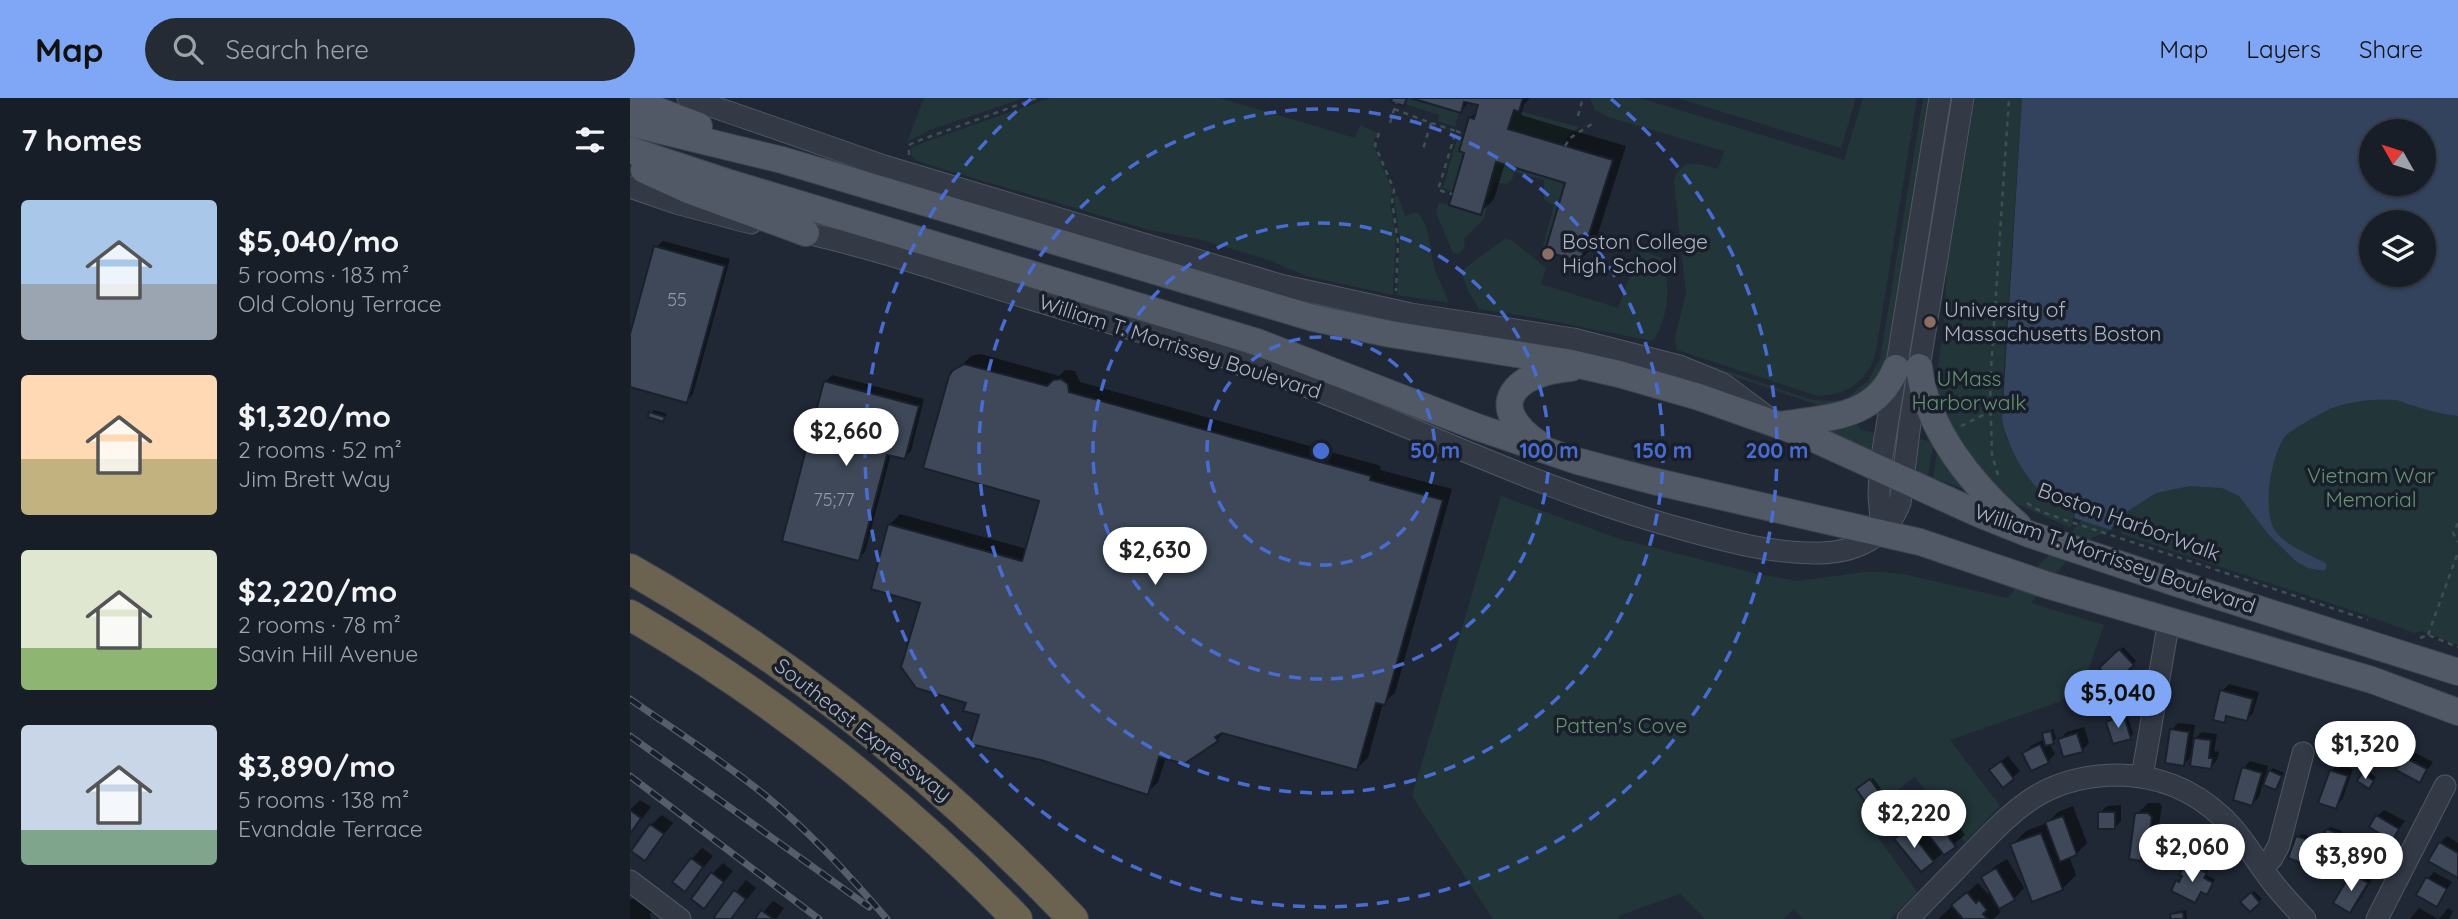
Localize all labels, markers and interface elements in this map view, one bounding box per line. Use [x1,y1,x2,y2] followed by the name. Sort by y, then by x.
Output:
[145,18,635,81] search box
[35,29,103,70] text: Map
[169,30,207,68] icon: search
[225,33,369,66] text: Search here
[2159,34,2208,64] text: Map
[2246,34,2321,64] text: Layers
[2359,34,2423,64] text: Share
[2359,119,2436,196] north arrow
[2359,119,2436,287] map controls
[21,121,142,159] text: 7 homes
[571,121,609,159] icon: filters
[2359,210,2436,287] button: layers
[238,222,399,260] text: $5,040/mo
[77,228,161,312] icon: home
[1562,228,1708,278] place label: Boston College High School
[1540,246,1556,262] marker: Boston College High School
[238,260,409,289] text: 5 rooms · 183 m²
[667,288,687,311] house number: 55
[1036,288,1325,404] street label: William T. Morrissey Boulevard
[238,289,442,318] text: Old Colony Terrace
[1944,296,2161,346] place label: University of Massachusetts Boston
[1922,314,1938,330] marker: University of Massachusetts Boston
[1911,365,2027,415] park label: UMass Harborwalk
[238,397,391,435] text: $1,320/mo
[77,403,161,487] icon: home
[789,408,903,468] pin: $2,660
[810,416,882,445] text: $2,660
[238,435,402,464] text: 2 rooms · 52 m²
[1410,437,1460,463] text: 50 m
[1519,437,1579,463] text: 100 m
[1634,437,1692,463] text: 150 m
[1746,437,1808,463] text: 200 m
[1309,439,1333,463] centre of rings
[2307,462,2435,512] park label: Vietnam War Memorial
[238,464,391,493] text: Jim Brett Way
[2035,476,2224,566] street label: Boston HarborWalk
[813,488,855,511] house number: 75;77
[1971,498,2259,618] street label: William T. Morrissey Boulevard
[1098,528,1212,587] pin: $2,630
[1119,535,1191,564] text: $2,630
[238,572,397,610] text: $2,220/mo
[77,578,161,662] icon: home
[238,610,401,639] text: 2 rooms · 78 m²
[238,639,418,668] text: Savin Hill Avenue
[770,652,957,806] street label: Southeast Expressway
[2061,670,2175,730] pin: $5,040
[2080,678,2156,707] text: $5,040
[1555,712,1687,738] park label: Patten's Cove
[2308,722,2422,781] pin: $1,320
[2331,729,2399,758] text: $1,320
[238,747,396,785] text: $3,890/mo
[77,753,161,837] icon: home
[238,785,409,814] text: 5 rooms · 138 m²
[1857,790,1971,850] pin: $2,220
[1877,798,1951,827] text: $2,220
[238,814,423,843] text: Evandale Terrace
[2135,824,2249,884] pin: $2,060
[2155,832,2229,861] text: $2,060
[2294,834,2408,893] pin: $3,890
[2315,841,2387,870] text: $3,890

